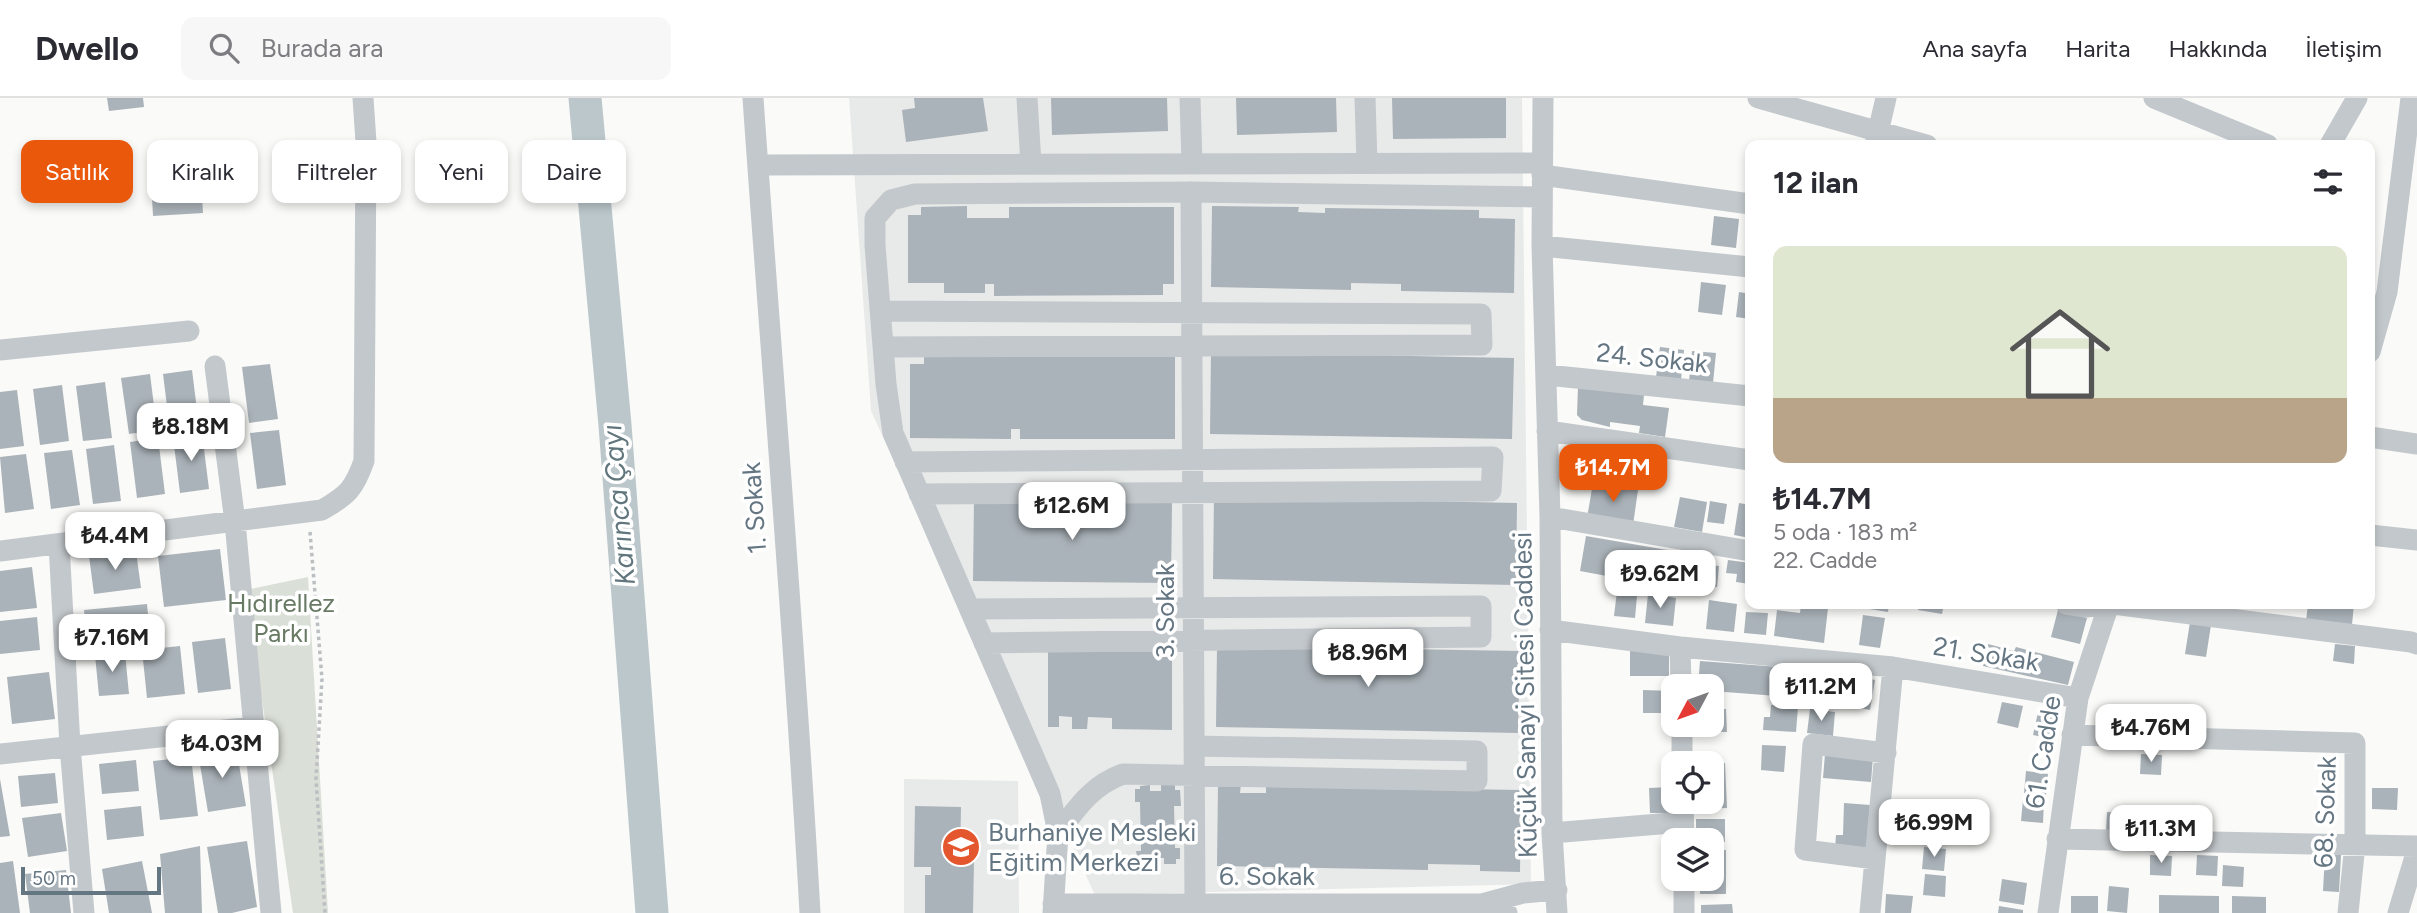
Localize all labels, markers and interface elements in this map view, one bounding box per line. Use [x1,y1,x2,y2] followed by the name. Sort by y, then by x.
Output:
[181,17,671,80] search box
[35,29,139,68] text: Dwello
[205,29,243,67] icon: search
[261,32,384,64] text: Burada ara
[1922,34,2027,63] text: Ana sayfa
[2065,34,2130,63] text: Harita
[2168,34,2267,63] text: Hakkında
[2305,34,2382,63] text: İletişim
[21,140,133,203] chip: Satılık
[147,140,258,203] chip: Kiralık
[272,140,401,203] chip: Filtreler
[415,140,508,203] chip: Yeni
[522,140,626,203] chip: Daire
[2309,163,2347,201] icon: filters
[1773,164,1858,201] text: 12 ilan
[1997,291,2123,417] icon: home
[1595,336,1710,380] street label: 24. Sokak
[134,404,248,463] pin: ₺8.18M
[153,412,229,440] text: ₺8.18M
[594,423,642,587] water label: Karınca Çayı
[1556,444,1670,504] pin: ₺14.7M
[1575,453,1651,481] text: ₺14.7M
[735,461,773,555] street label: 1. Sokak
[1773,480,1872,517] text: ₺14.7M
[1015,482,1129,542] pin: ₺12.6M
[1035,491,1109,519] text: ₺12.6M
[66,512,164,572] pin: ₺4.4M
[1773,518,1917,546] text: 5 oda · 183 m²
[81,521,149,549] text: ₺4.4M
[1506,532,1544,858] street label: Küçük Sanayi Sitesi Caddesi
[1773,546,1877,574] text: 22. Cadde
[1603,550,1717,610] pin: ₺9.62M
[1621,559,1699,587] text: ₺9.62M
[1149,563,1181,659] street label: 3. Sokak
[227,587,335,649] park label: Hıdırellez Parkı
[55,614,169,674] pin: ₺7.16M
[75,623,149,651] text: ₺7.16M
[1311,630,1425,689] pin: ₺8.96M
[1931,630,2041,678] street label: 21. Sokak
[1328,638,1408,666] text: ₺8.96M
[1764,664,1878,723] pin: ₺11.2M
[1785,672,1857,700] text: ₺11.2M
[1661,674,1724,737] north arrow
[1661,674,1724,891] map controls
[2018,693,2068,811] street label: 61. Cadde
[2094,704,2208,764] pin: ₺4.76M
[2111,713,2191,741] text: ₺4.76M
[165,720,279,780] pin: ₺4.03M
[182,729,262,757] text: ₺4.03M
[1661,751,1724,814] button: locate
[2307,755,2343,868] street label: 68. Sokak
[1877,800,1991,859] pin: ₺6.99M
[2104,806,2218,865] pin: ₺11.3M
[1895,808,1973,836] text: ₺6.99M
[2126,814,2196,842] text: ₺11.3M
[988,816,1196,878] place label: Burhaniye Mesleki Eğitim Merkezi
[940,826,982,868] school or university icon: Burhaniye Mesleki Eğitim Merkezi
[1661,828,1724,891] button: layers
[1219,860,1315,892] street label: 6. Sokak
[21,864,161,896] scale bar
[32,867,76,890] text: 50 m

